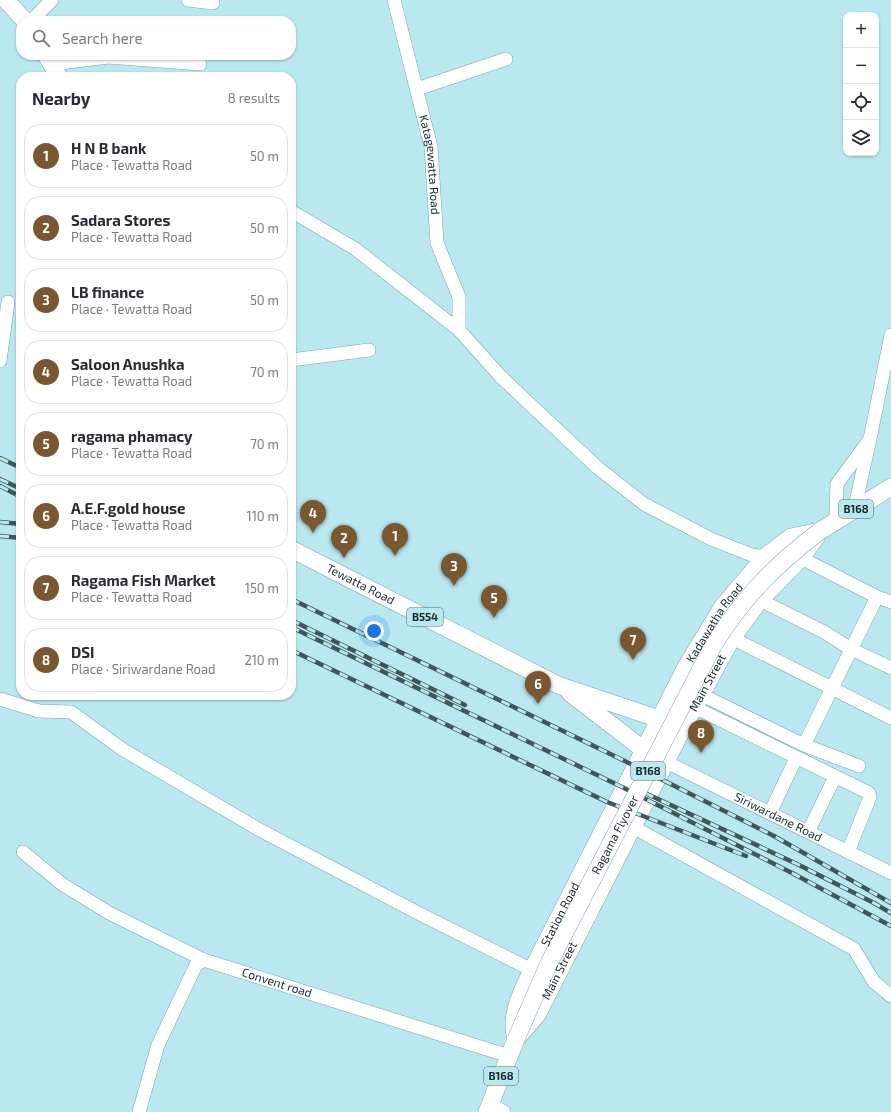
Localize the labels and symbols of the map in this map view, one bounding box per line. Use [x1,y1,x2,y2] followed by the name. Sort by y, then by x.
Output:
[417,113,443,215] street label: Katagewatta Road
[300,500,326,533] pin: 4
[839,500,873,518] road number: B168
[382,523,408,556] pin: 1
[331,525,357,558] pin: 2
[441,553,467,586] pin: 3
[325,560,397,607] street label: Tewatta Road
[683,580,745,665] street label: Kadawatha Road
[481,585,507,618] pin: 5
[407,608,443,626] road number: B554
[364,621,384,641] your location
[620,627,646,660] pin: 7
[686,651,728,713] street label: Main Street
[525,671,551,704] pin: 6
[688,720,714,753] pin: 8
[631,762,665,780] road number: B168
[732,789,825,844] street label: Siriwardane Road
[588,792,641,877] street label: Ragama Flyover
[537,880,581,948] street label: Station Road
[538,939,579,1002] street label: Main Street
[240,964,314,1000] street label: Convent road
[484,1067,518,1085] road number: B168

